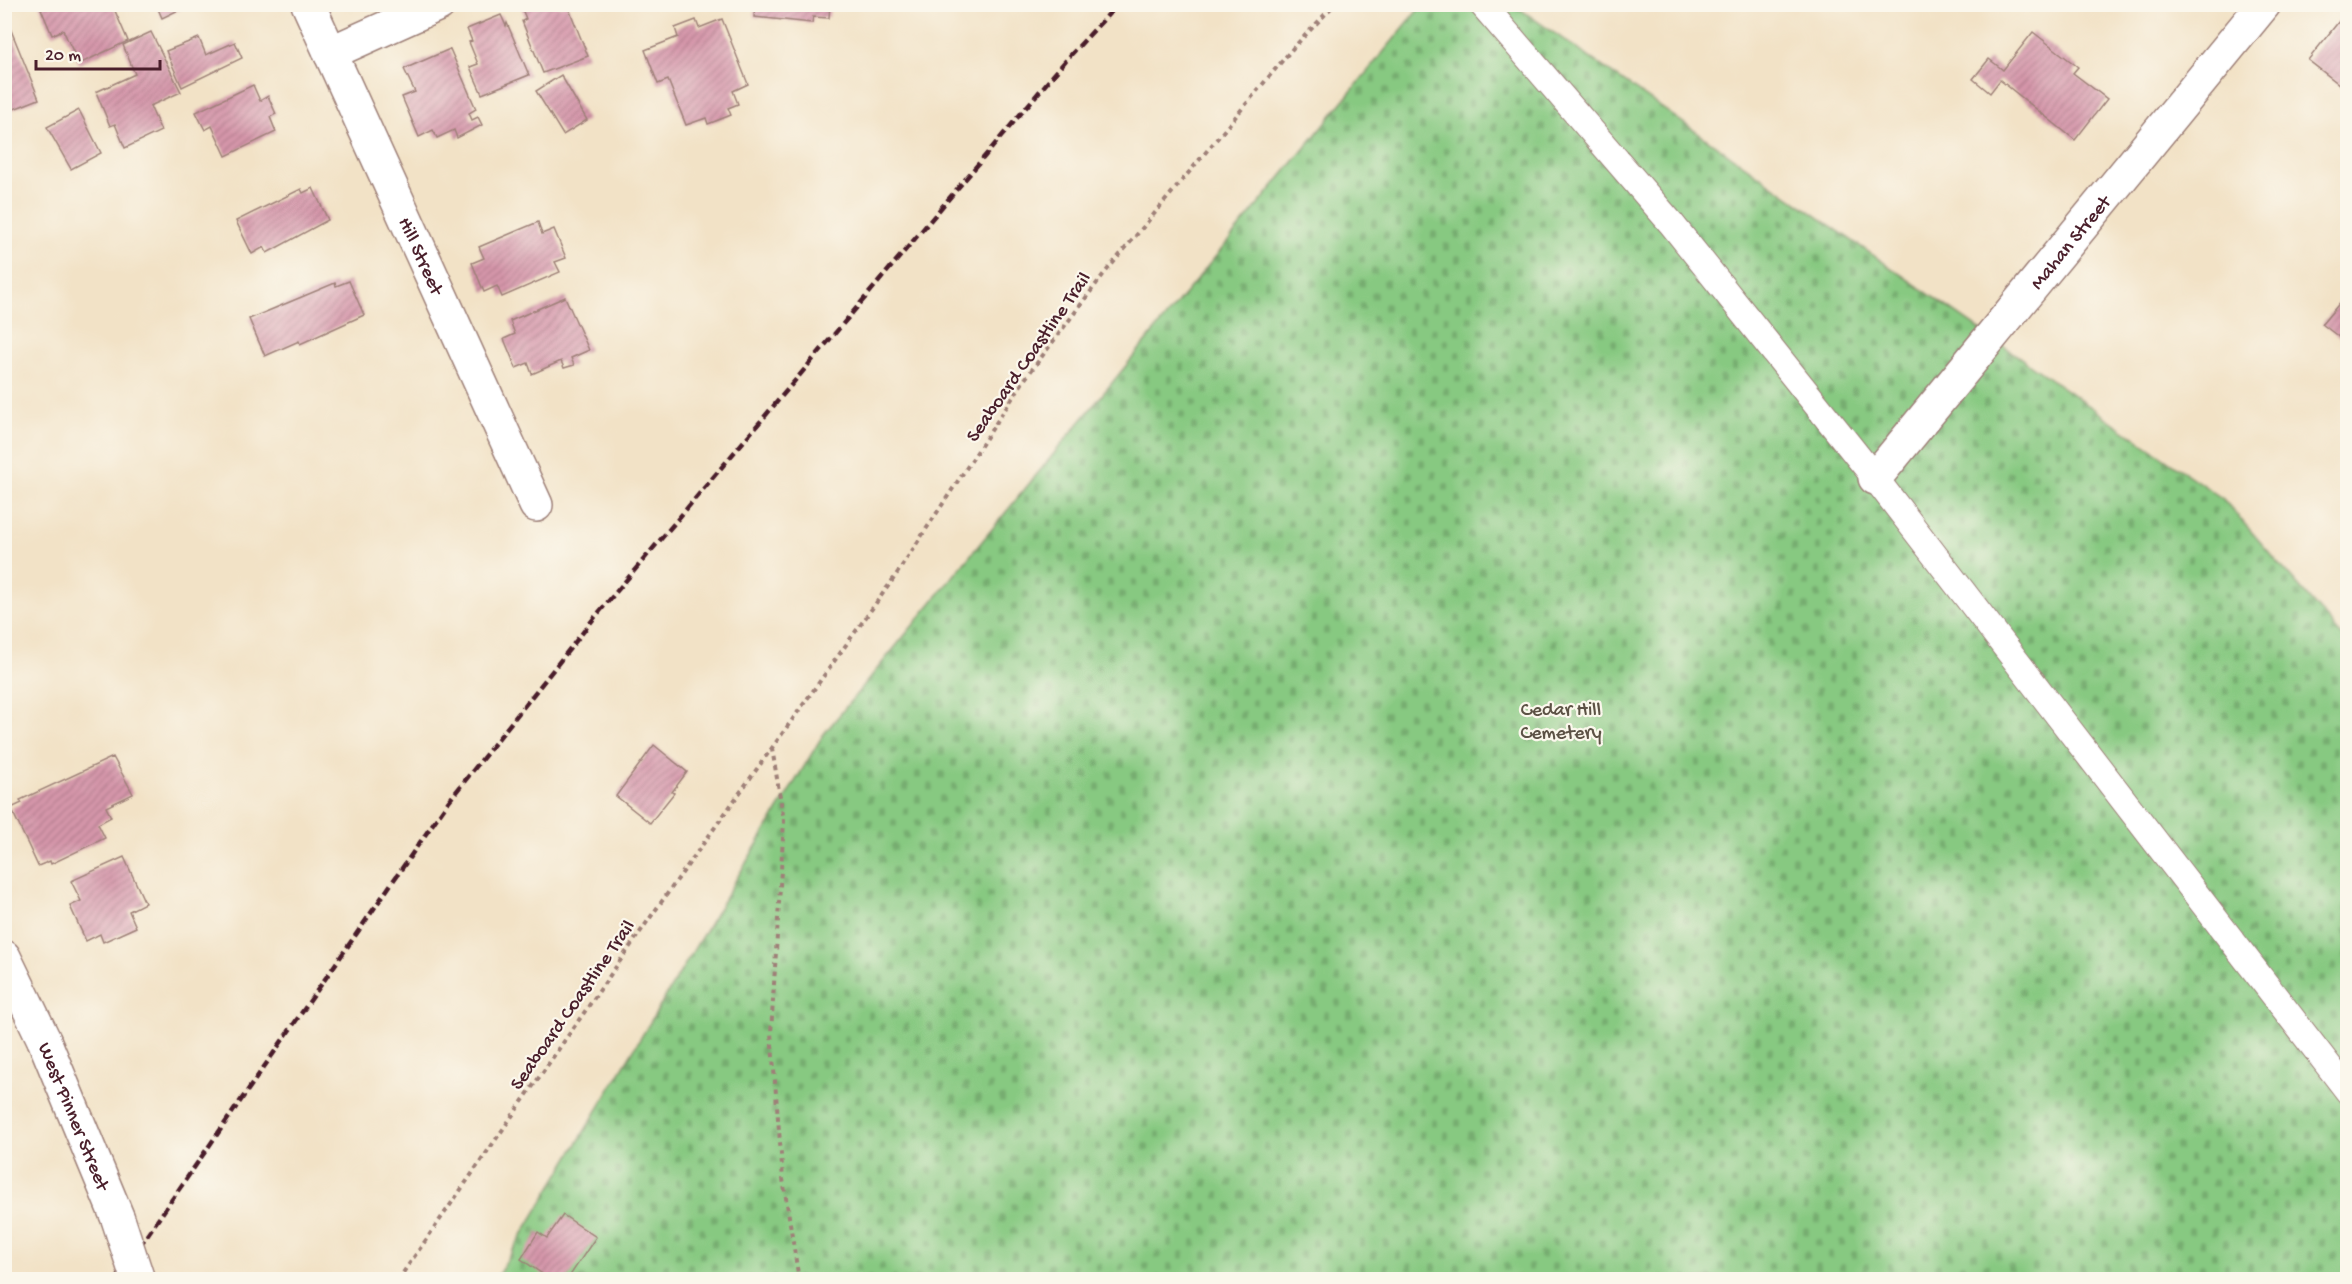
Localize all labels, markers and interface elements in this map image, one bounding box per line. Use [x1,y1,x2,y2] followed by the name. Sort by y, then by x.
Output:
[36,33,160,71] scale bar
[45,46,81,67] text: 20 m
[2027,191,2118,295] street label: Mahan Street
[392,214,447,301] street label: Hill Street
[962,269,1097,447] street label: Seaboard Coastline Trail
[1520,700,1602,746] park label: Cedar Hill Cemetery
[506,917,641,1095] street label: Seaboard Coastline Trail
[31,1040,114,1196] street label: West Pinner Street

